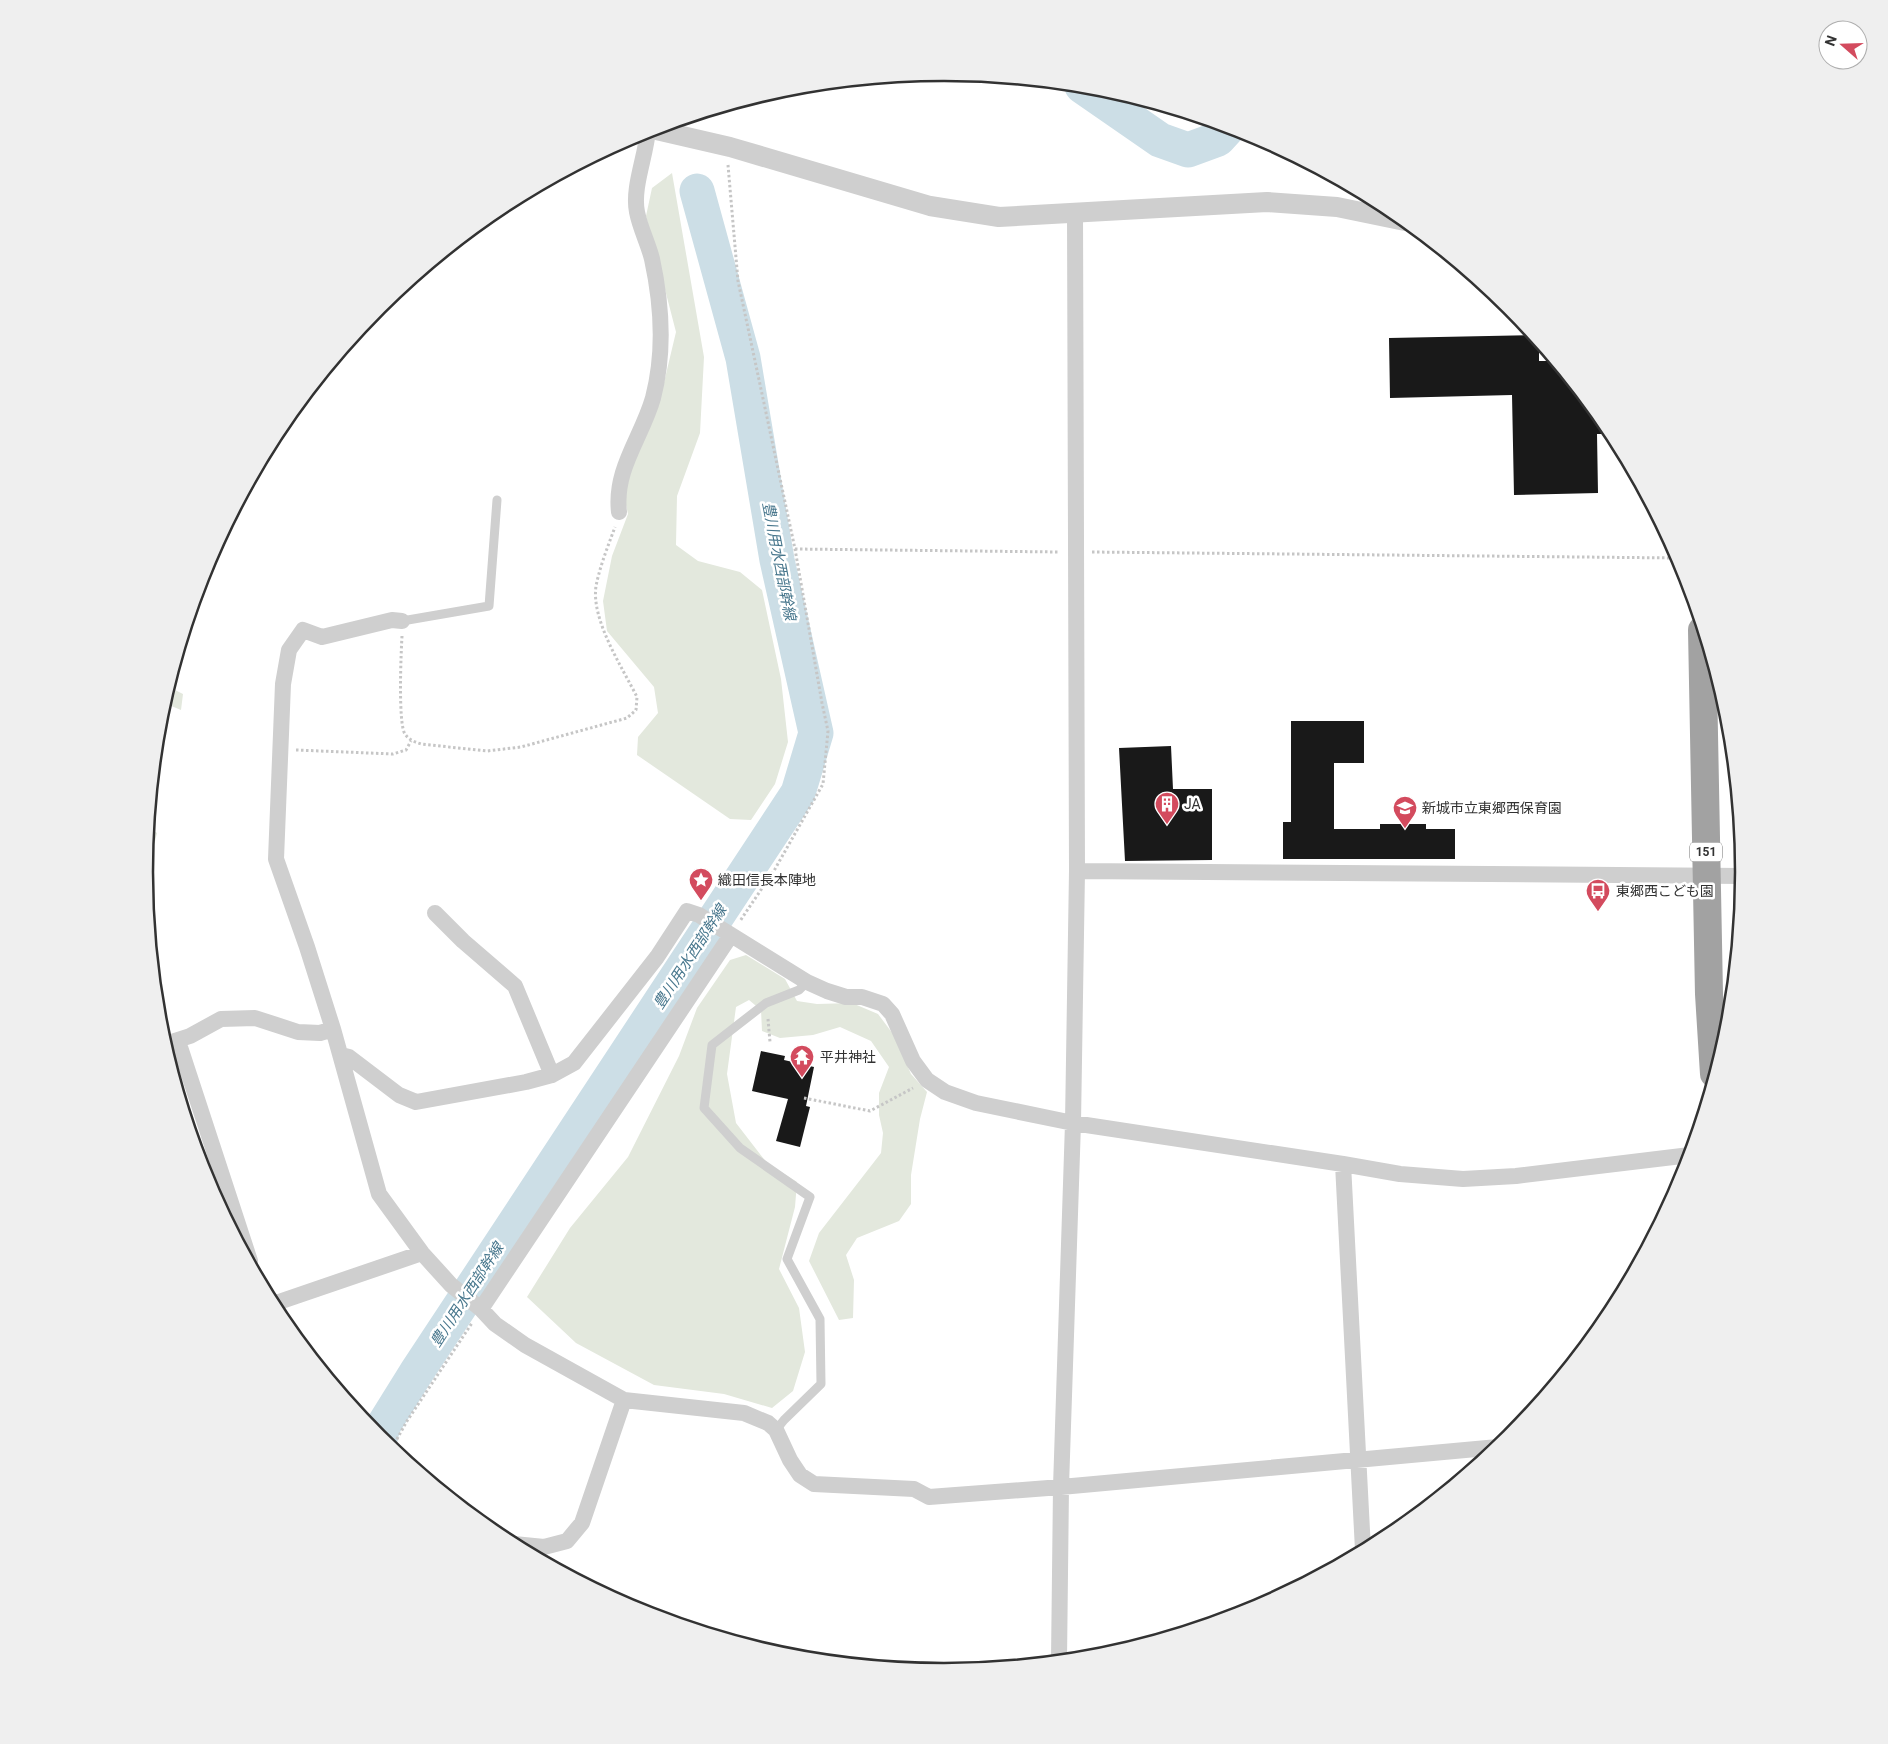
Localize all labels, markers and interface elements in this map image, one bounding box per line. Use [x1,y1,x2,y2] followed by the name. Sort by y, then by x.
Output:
[1818,20,1868,70] north arrow
[1822,33,1840,48] text: N
[759,500,800,624] water label: 豊川用水西部幹線
[1154,791,1180,825] building icon: JA
[1392,795,1418,829] school or university icon: 新城市立東郷西保育園
[1184,796,1201,812] place label: JA
[1422,800,1562,816] place label: 新城市立東郷西保育園
[1690,842,1722,862] road number: 151
[688,867,714,901] place icon: 織田信長本陣地
[718,872,816,888] place label: 織田信長本陣地
[1585,878,1611,912] bus stop icon: 東郷西こども園
[1616,883,1714,899] place label: 東郷西こども園
[650,900,731,1012] water label: 豊川用水西部幹線
[789,1044,815,1078] temple icon: 平井神社
[820,1049,876,1065] place label: 平井神社
[427,1238,508,1350] water label: 豊川用水西部幹線

